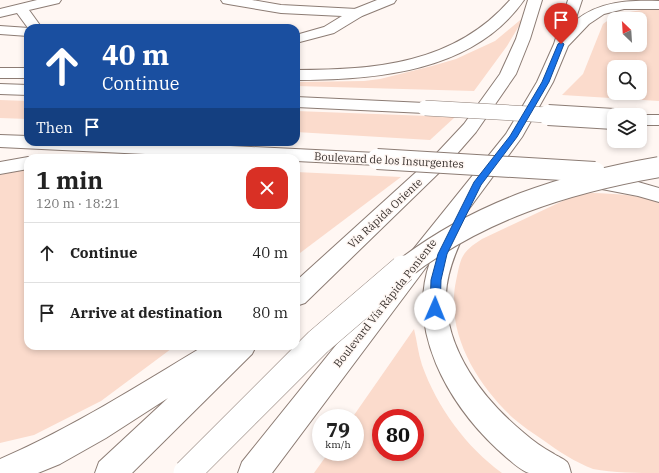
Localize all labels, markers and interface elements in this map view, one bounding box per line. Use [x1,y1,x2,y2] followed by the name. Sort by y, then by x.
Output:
[544,3,578,44] pin
[550,9,572,31] icon: arrive
[607,12,647,52] north arrow
[607,12,647,148] map controls
[102,36,169,73] text: 40 m
[36,40,88,92] icon: ahead
[607,60,647,100] button: search
[102,72,179,95] text: Continue
[607,108,647,148] button: layers
[81,116,103,138] icon: arrive
[36,118,73,137] text: Then
[314,149,464,171] street label: Boulevard de los Insurgentes
[36,164,103,196] text: 1 min
[246,167,288,209] button: close
[345,175,425,251] street label: Vía Rápida Oriente
[36,195,120,212] text: 120 m · 18:21
[330,236,440,370] street label: Boulevard Vía Rápida Poniente
[36,242,58,264] icon: ahead
[70,243,137,262] text: Continue
[252,243,288,262] text: 40 m
[414,288,456,330] position arrow
[36,302,58,324] icon: arrive
[70,303,222,322] text: Arrive at destination
[252,303,288,322] text: 80 m
[372,409,424,461] speed limit sign: 80
[326,416,350,443] text: 79
[325,438,351,451] text: km/h

